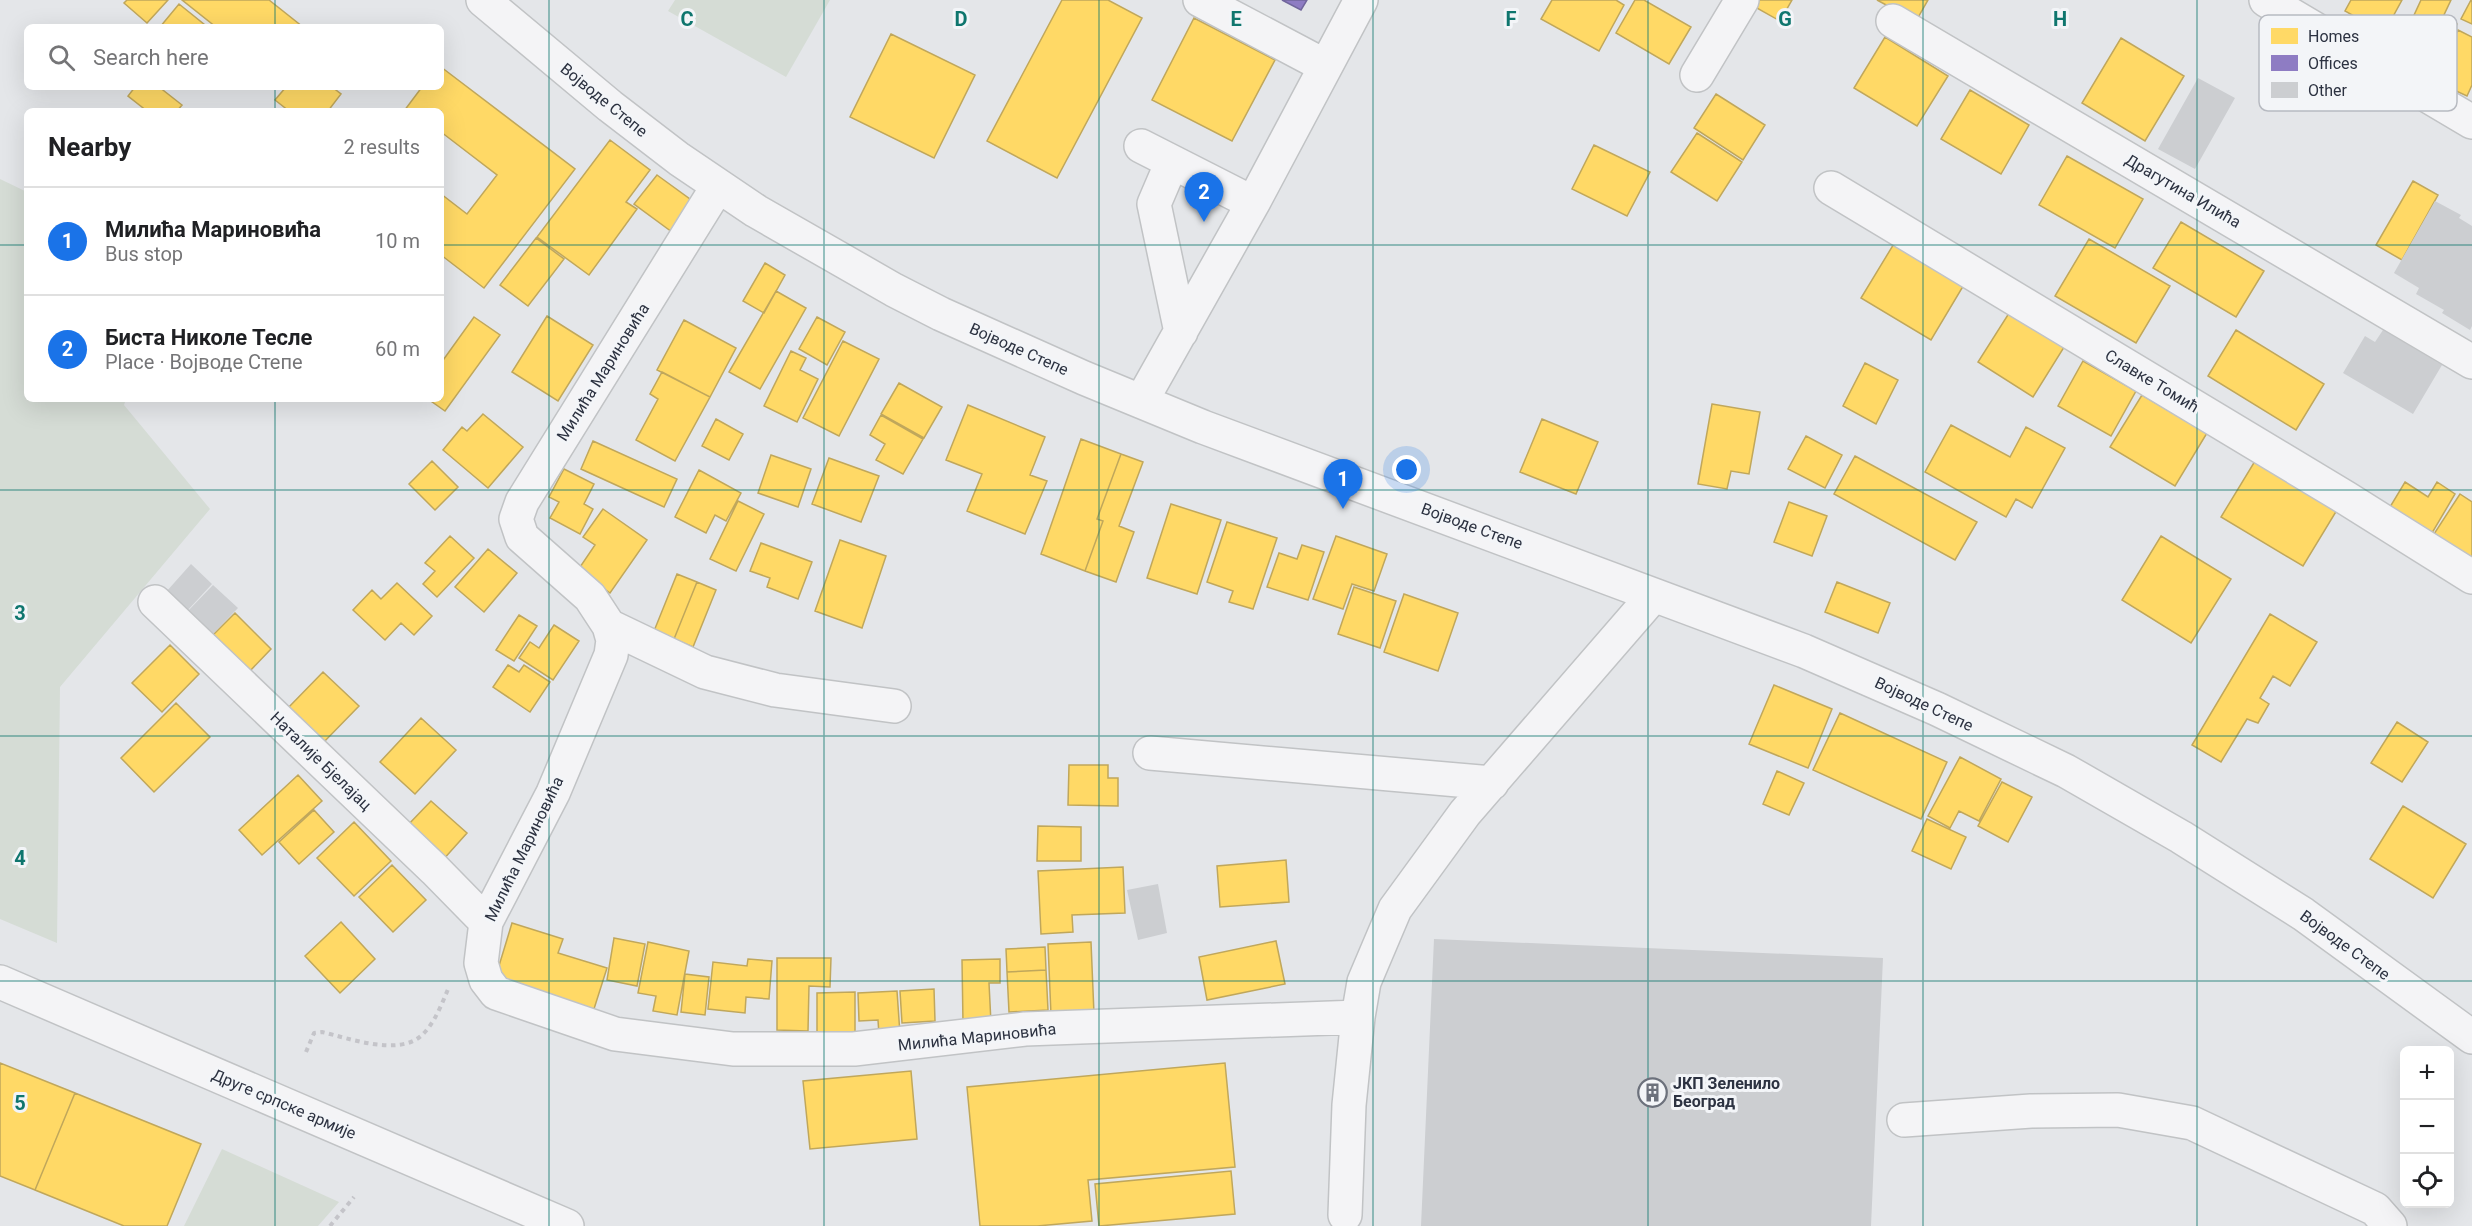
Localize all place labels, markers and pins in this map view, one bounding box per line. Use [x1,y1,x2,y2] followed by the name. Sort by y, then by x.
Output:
[1184,172,1224,222] pin: 2
[1324,460,1362,509] pin: 1
[1673,1074,1780,1111] place label: ЈКП Зеленило Београд
[1636,1076,1668,1108] building icon: ЈКП Зеленило Београд

